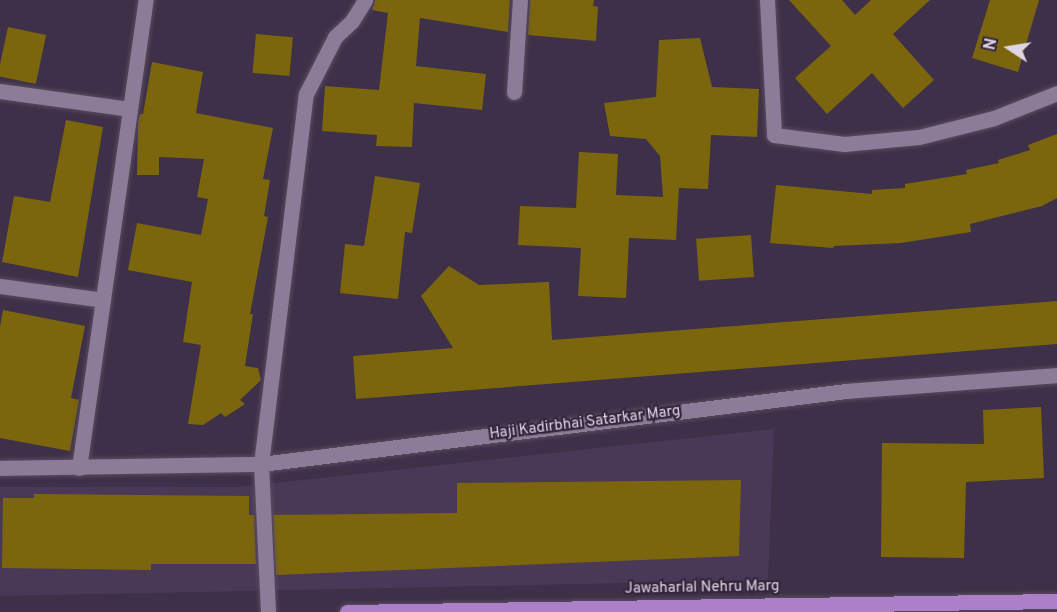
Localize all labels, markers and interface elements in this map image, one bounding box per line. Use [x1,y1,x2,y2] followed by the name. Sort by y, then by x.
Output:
[979,18,1039,78] north arrow
[980,37,1002,52] text: N
[489,402,681,444] street label: Haji Kadirbhai Satarkar Marg
[625,578,779,598] street label: Jawaharlal Nehru Marg

